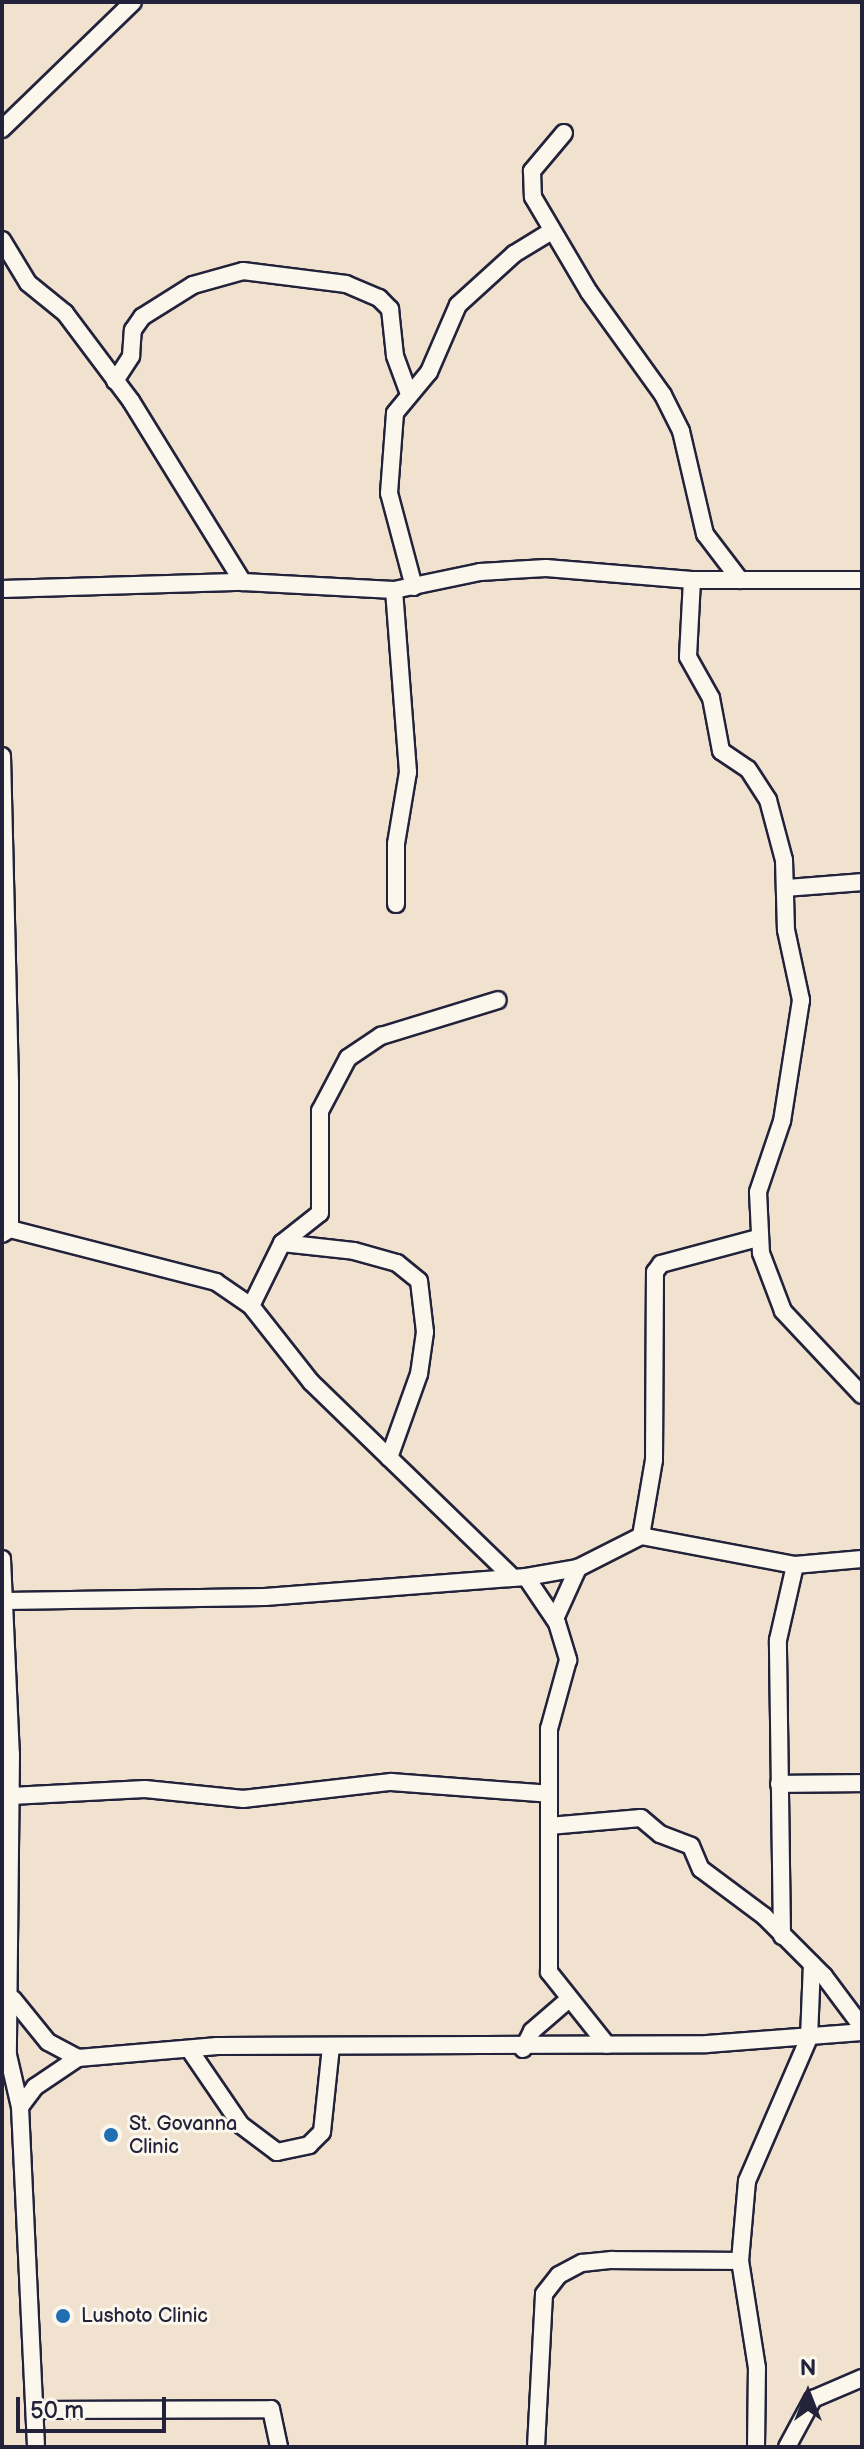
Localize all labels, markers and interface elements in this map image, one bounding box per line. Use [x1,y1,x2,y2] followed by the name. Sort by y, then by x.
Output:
[129,2112,237,2159] place label: St. Govanna Clinic
[100,2124,122,2146] marker: St. Govanna Clinic
[81,2304,208,2328] place label: Lushoto Clinic
[52,2305,74,2327] marker: Lushoto Clinic
[768,2353,848,2433] north arrow
[800,2355,816,2382] text: N
[20,2381,170,2431] scale bar
[30,2396,84,2425] text: 50 m

